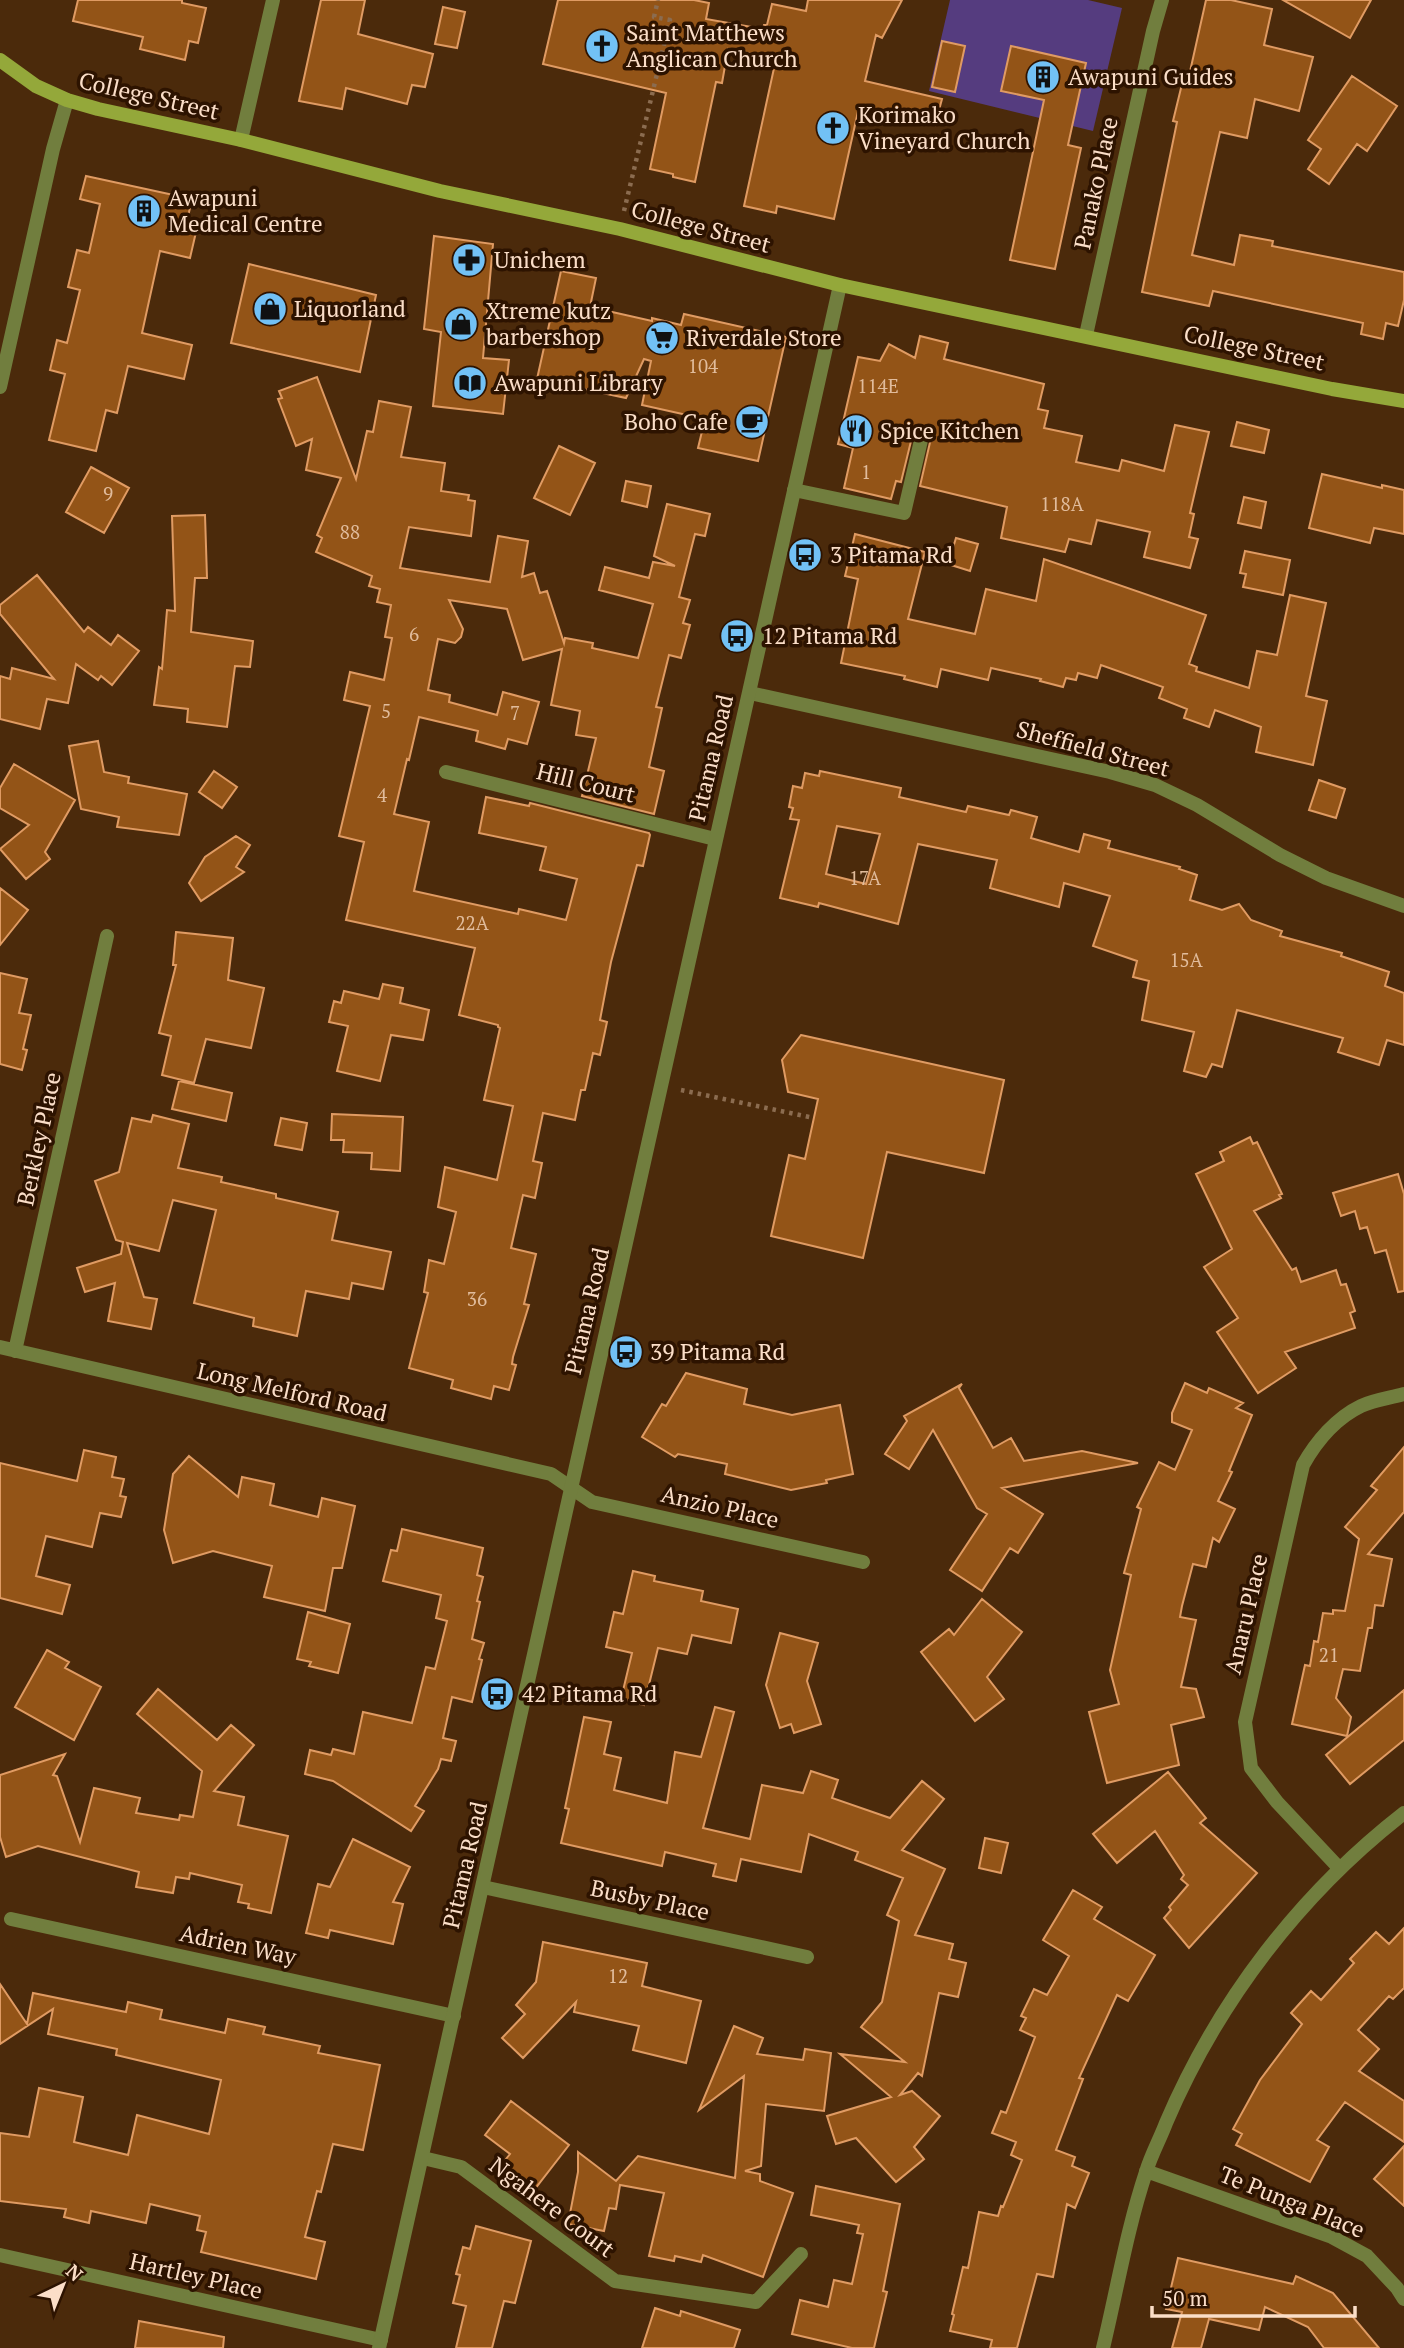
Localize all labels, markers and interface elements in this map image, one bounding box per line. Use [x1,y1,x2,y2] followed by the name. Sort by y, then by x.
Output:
[626,17,798,74] place label: Saint Matthews Anglican Church
[583,27,621,65] church icon: Saint Matthews Anglican Church
[1024,58,1062,96] building icon: Awapuni Guides
[1068,61,1233,92] place label: Awapuni Guides
[76,64,223,127] street label: College Street
[858,99,1031,156] place label: Korimako Vineyard Church
[814,109,852,147] church icon: Korimako Vineyard Church
[1066,114,1125,252] street label: Panako Place
[168,182,322,239] place label: Awapuni Medical Centre
[125,192,163,230] building icon: Awapuni Medical Centre
[628,193,775,260] street label: College Street
[450,241,488,279] pharmacy icon: Unichem
[494,244,586,275] place label: Unichem
[251,290,289,328] shop icon: Liquorland
[294,293,406,324] place label: Liquorland
[486,295,611,352] place label: Xtreme kutz barbershop
[442,305,480,343] shop icon: Xtreme kutz barbershop
[1181,317,1328,378] street label: College Street
[643,319,681,357] supermarket icon: Riverdale Store
[686,322,842,353] place label: Riverdale Store
[688,353,719,378] house number: 104
[451,364,489,402] library icon: Awapuni Library
[494,367,663,398] place label: Awapuni Library
[857,373,899,398] house number: 114E
[733,403,771,441] cafe icon: Boho Cafe
[624,406,728,437] place label: Boho Cafe
[837,412,875,450] restaurant icon: Spice Kitchen
[880,415,1020,446] place label: Spice Kitchen
[861,459,871,484] house number: 1
[103,481,113,506] house number: 9
[1040,491,1084,516] house number: 118A
[340,519,360,544] house number: 88
[786,536,824,574] bus stop icon: 3 Pitama Rd
[830,539,953,570] place label: 3 Pitama Rd
[718,617,756,655] bus stop icon: 12 Pitama Rd
[762,620,898,651] place label: 12 Pitama Rd
[409,621,419,646] house number: 6
[681,691,740,824] street label: Pitama Road
[381,698,391,723] house number: 5
[510,700,520,725] house number: 7
[1013,713,1174,784] street label: Sheffield Street
[534,755,639,810] street label: Hill Court
[377,782,388,807] house number: 4
[849,865,881,890] house number: 17A
[455,910,489,935] house number: 22A
[1169,947,1203,972] house number: 15A
[9,1069,68,1209] street label: Berkley Place
[557,1244,616,1377] street label: Pitama Road
[467,1286,487,1311] house number: 36
[607,1333,645,1371] bus stop icon: 39 Pitama Rd
[650,1336,786,1367] place label: 39 Pitama Rd
[194,1355,390,1428] street label: Long Melford Road
[658,1478,782,1535] street label: Anzio Place
[1217,1551,1274,1677] street label: Anaru Place
[1319,1642,1339,1667] house number: 21
[478,1675,516,1713] bus stop icon: 42 Pitama Rd
[522,1678,658,1709] place label: 42 Pitama Rd
[435,1798,494,1931] street label: Pitama Road
[588,1872,712,1927] street label: Busby Place
[177,1917,300,1972] street label: Adrien Way
[608,1963,628,1988] house number: 12
[483,2149,622,2264] street label: Ngahere Court
[1215,2158,1369,2245] street label: Te Punga Place
[127,2245,265,2306] street label: Hartley Place
[28,2250,98,2320] north arrow
[61,2258,89,2287] text: N
[1152,2274,1355,2318] scale bar
[1162,2284,1208,2312] text: 50 m

